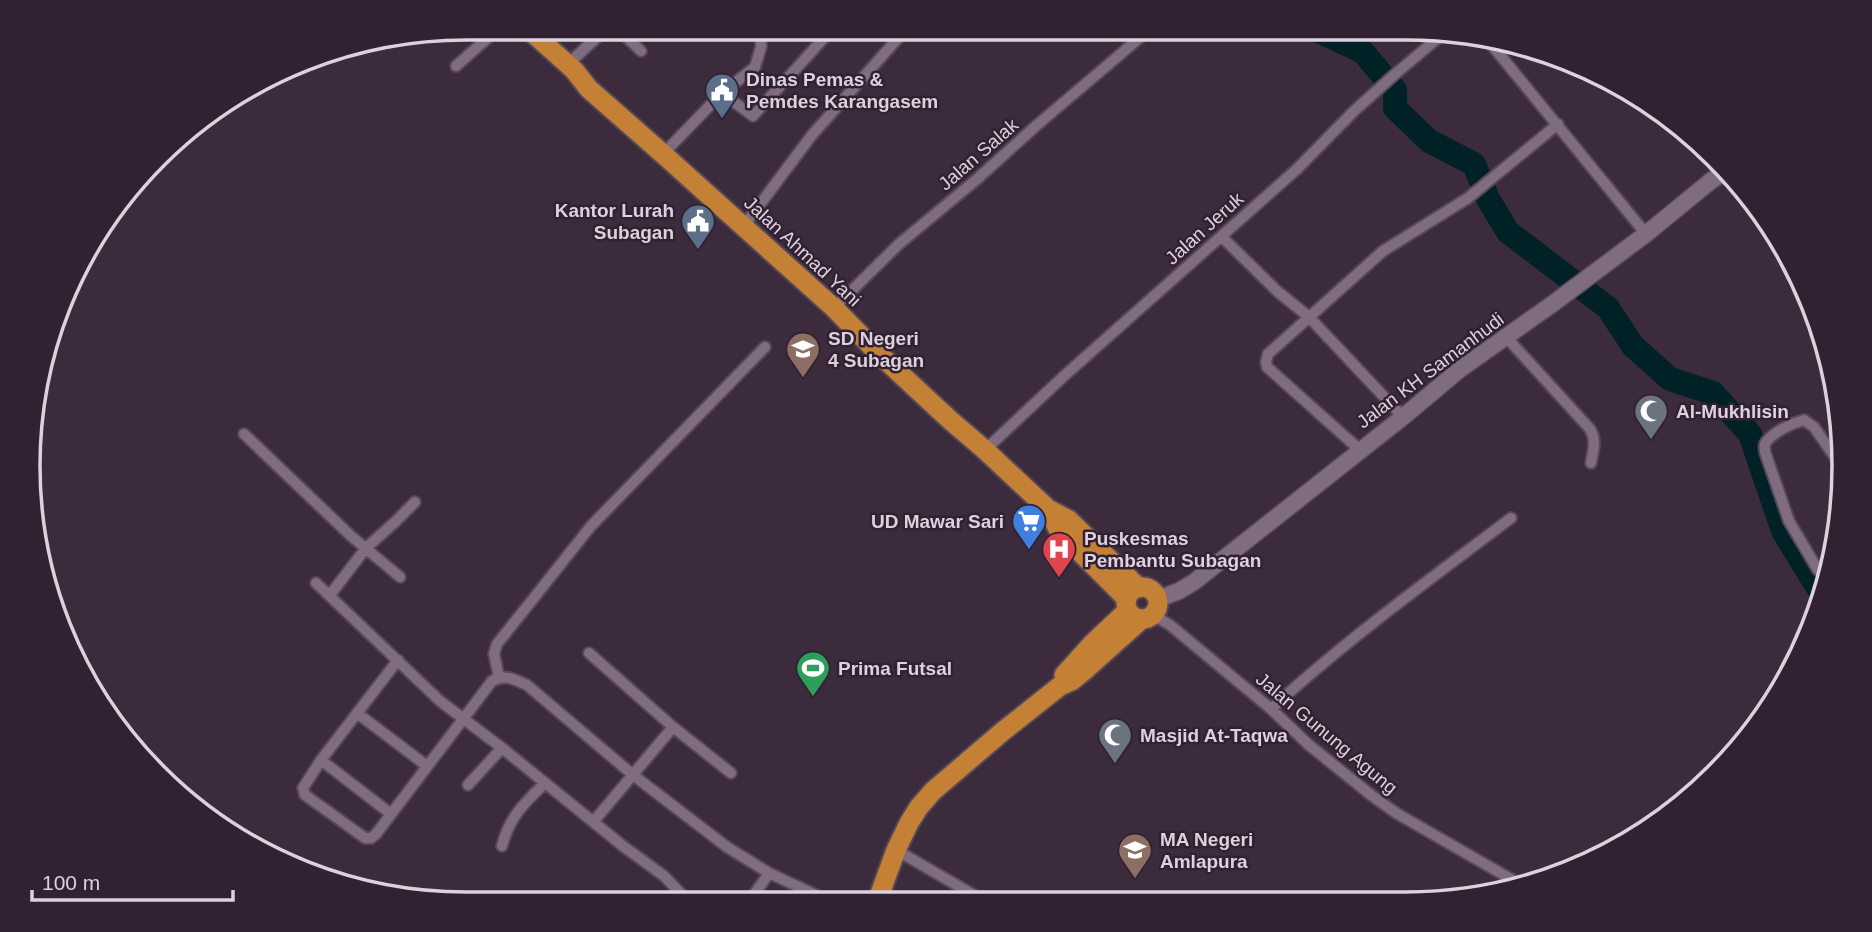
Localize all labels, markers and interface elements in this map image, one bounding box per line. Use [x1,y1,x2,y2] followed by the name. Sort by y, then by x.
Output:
[746,69,938,112] place label: Dinas Pemas & Pemdes Karangasem
[703,71,741,120] public building icon: Dinas Pemas & Pemdes Karangasem
[934,114,1023,195] street label: Jalan Salak
[1161,188,1248,269] street label: Jalan Jeruk
[740,192,865,311] street label: Jalan Ahmad Yani
[555,200,674,243] place label: Kantor Lurah Subagan
[679,202,717,251] public building icon: Kantor Lurah Subagan
[1353,308,1508,432] street label: Jalan KH Samanhudi
[828,328,924,371] place label: SD Negeri 4 Subagan
[784,330,822,379] school or university icon: SD Negeri 4 Subagan
[1632,392,1670,441] mosque icon: Al-Mukhlisin
[1676,401,1789,422] place label: Al-Mukhlisin
[1010,502,1048,551] supermarket icon: UD Mawar Sari
[871,511,1004,532] place label: UD Mawar Sari
[1084,528,1261,571] place label: Puskesmas Pembantu Subagan
[1040,530,1078,579] hospital icon: Puskesmas Pembantu Subagan
[794,649,832,698] sports icon: Prima Futsal
[838,658,952,679] place label: Prima Futsal
[1252,668,1401,798] street label: Jalan Gunung Agung
[1096,716,1134,765] mosque icon: Masjid At-Taqwa
[1140,725,1288,746] place label: Masjid At-Taqwa
[1160,829,1253,872] place label: MA Negeri Amlapura
[1116,831,1154,880] school or university icon: MA Negeri Amlapura
[32,858,233,902] scale bar
[42,871,100,894] text: 100 m

